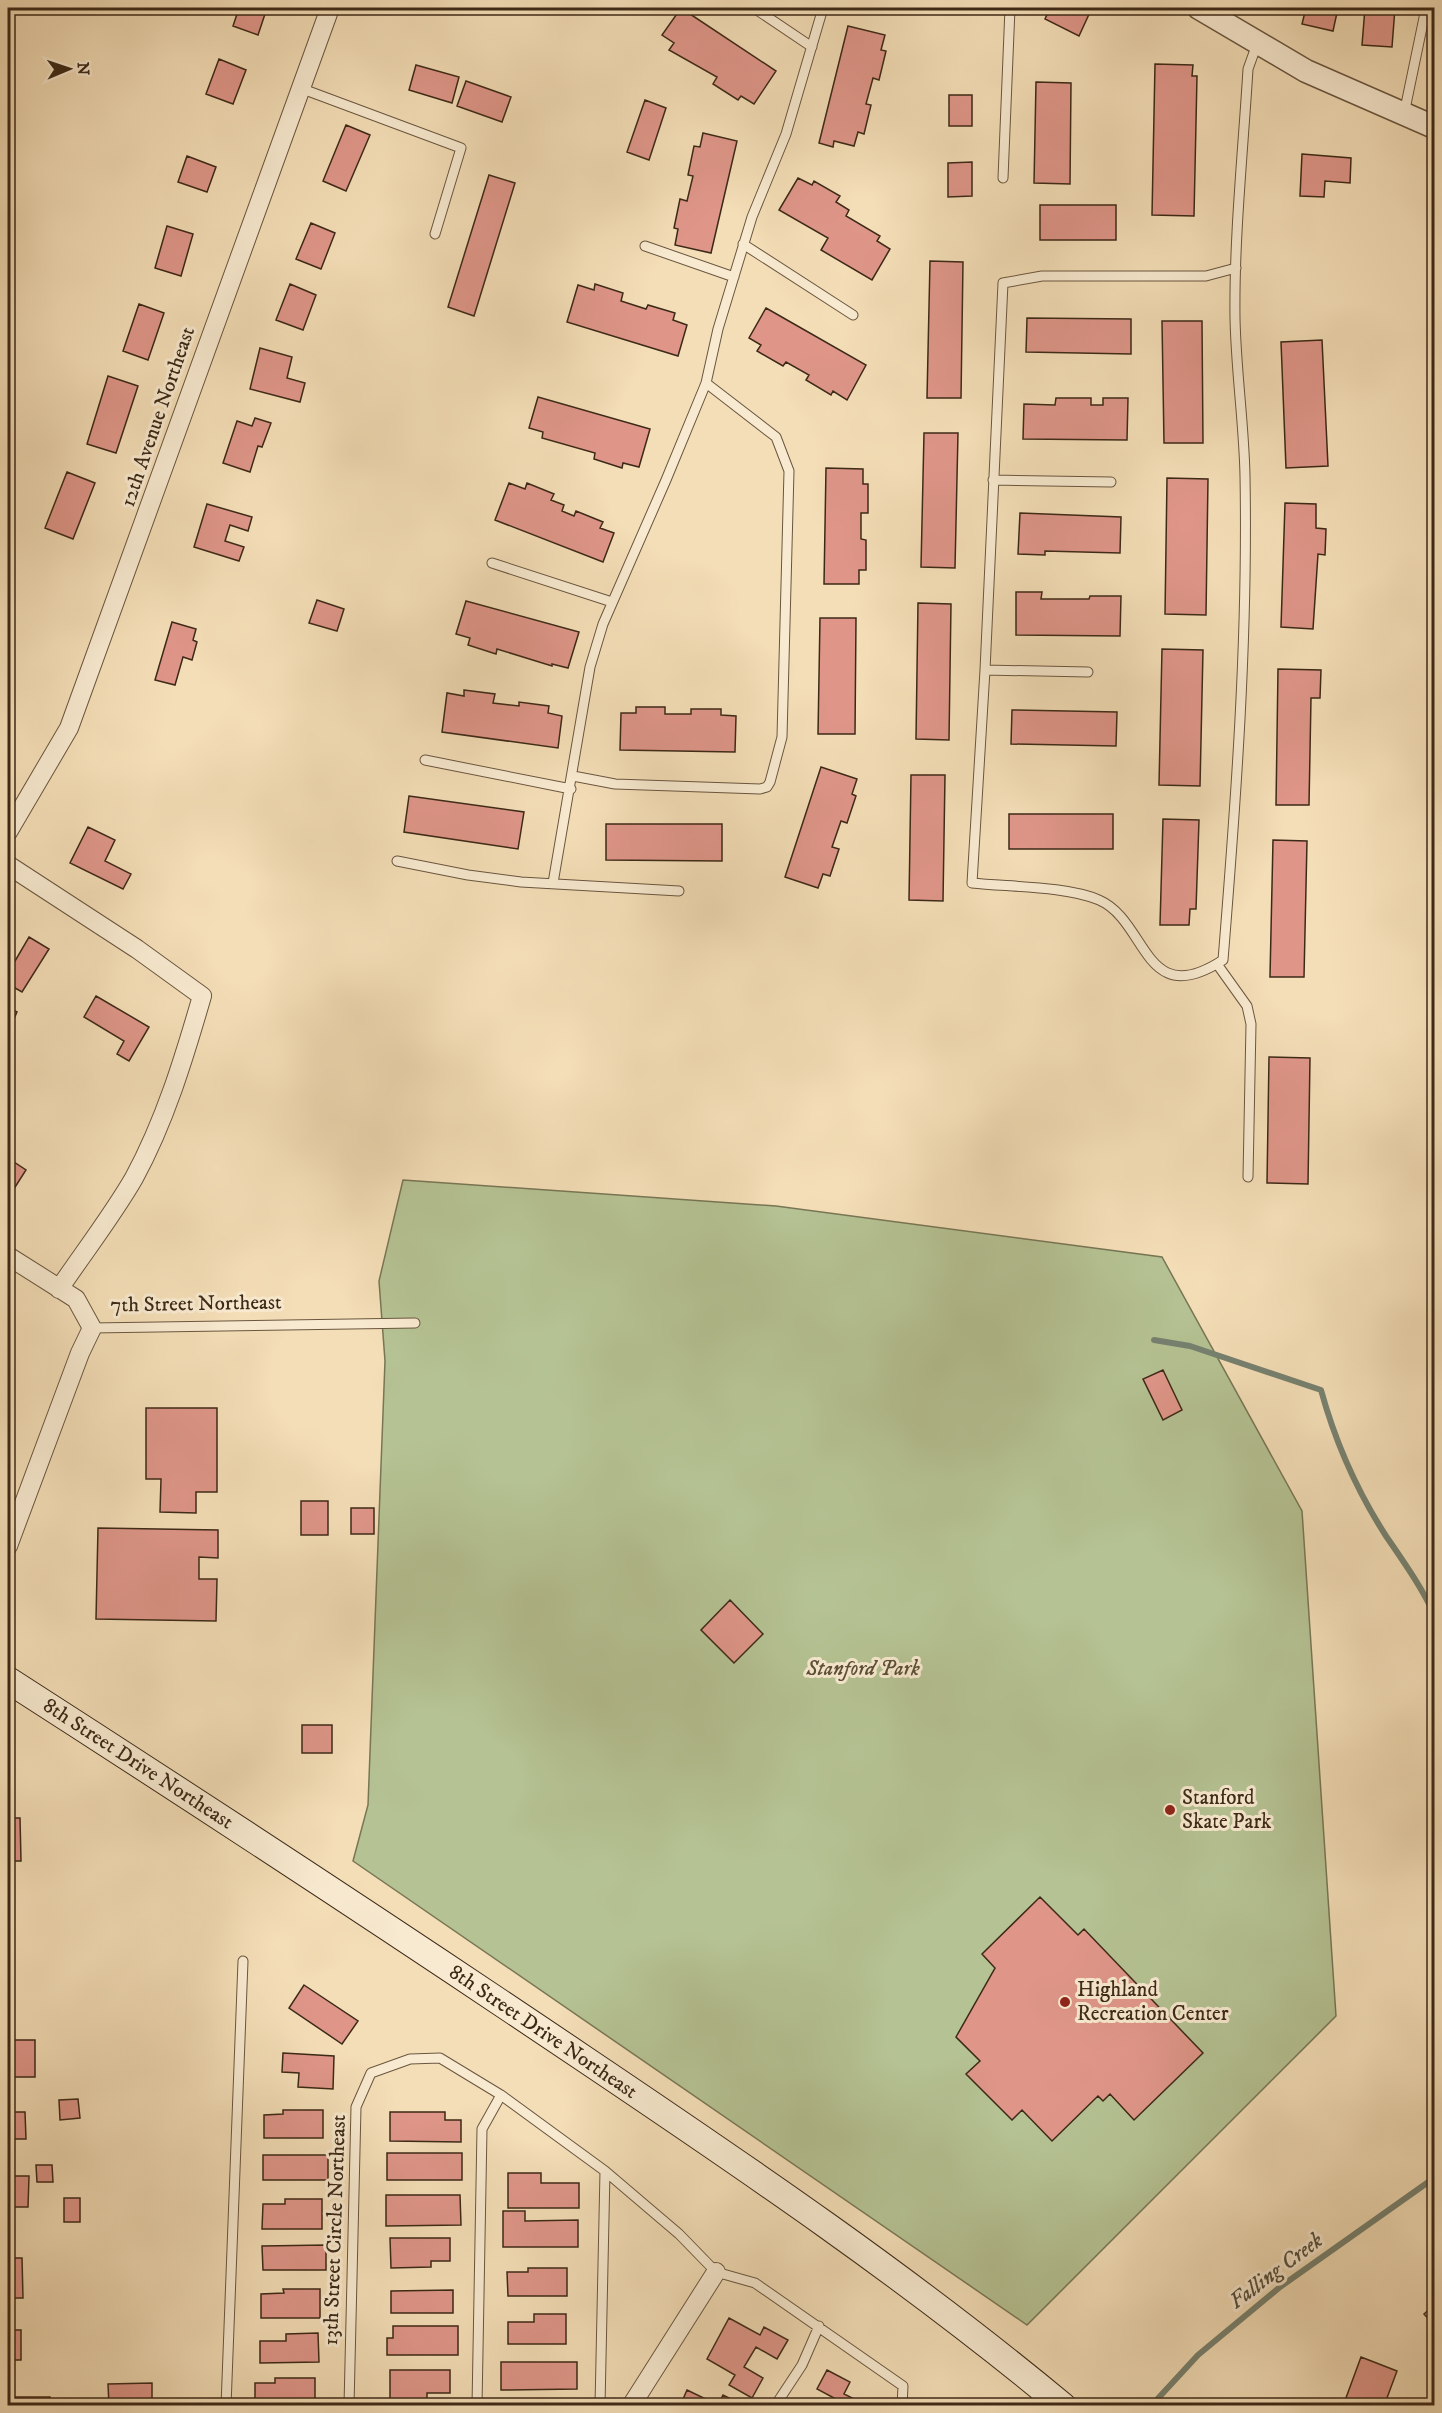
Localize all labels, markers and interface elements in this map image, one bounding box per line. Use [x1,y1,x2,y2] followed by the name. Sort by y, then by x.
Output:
[39,39,99,99] north arrow
[73,62,93,75] text: N
[115,323,201,511] street label: 12th Avenue Northeast
[110,1290,282,1318] street label: 7th Street Northeast
[805,1656,920,1682] park label: Stanford Park
[38,1693,238,1835] street label: 8th Street Drive Northeast
[1182,1785,1272,1835] place label: Stanford Skate Park
[1163,1803,1177,1817] marker: Stanford Skate Park
[444,1959,643,2105] street label: 8th Street Drive Northeast
[1077,1977,1229,2027] place label: Highland Recreation Center
[1058,1995,1072,2009] marker: Highland Recreation Center
[318,2114,352,2346] street label: 13th Street Circle Northeast
[1224,2226,1329,2315] water label: Falling Creek

